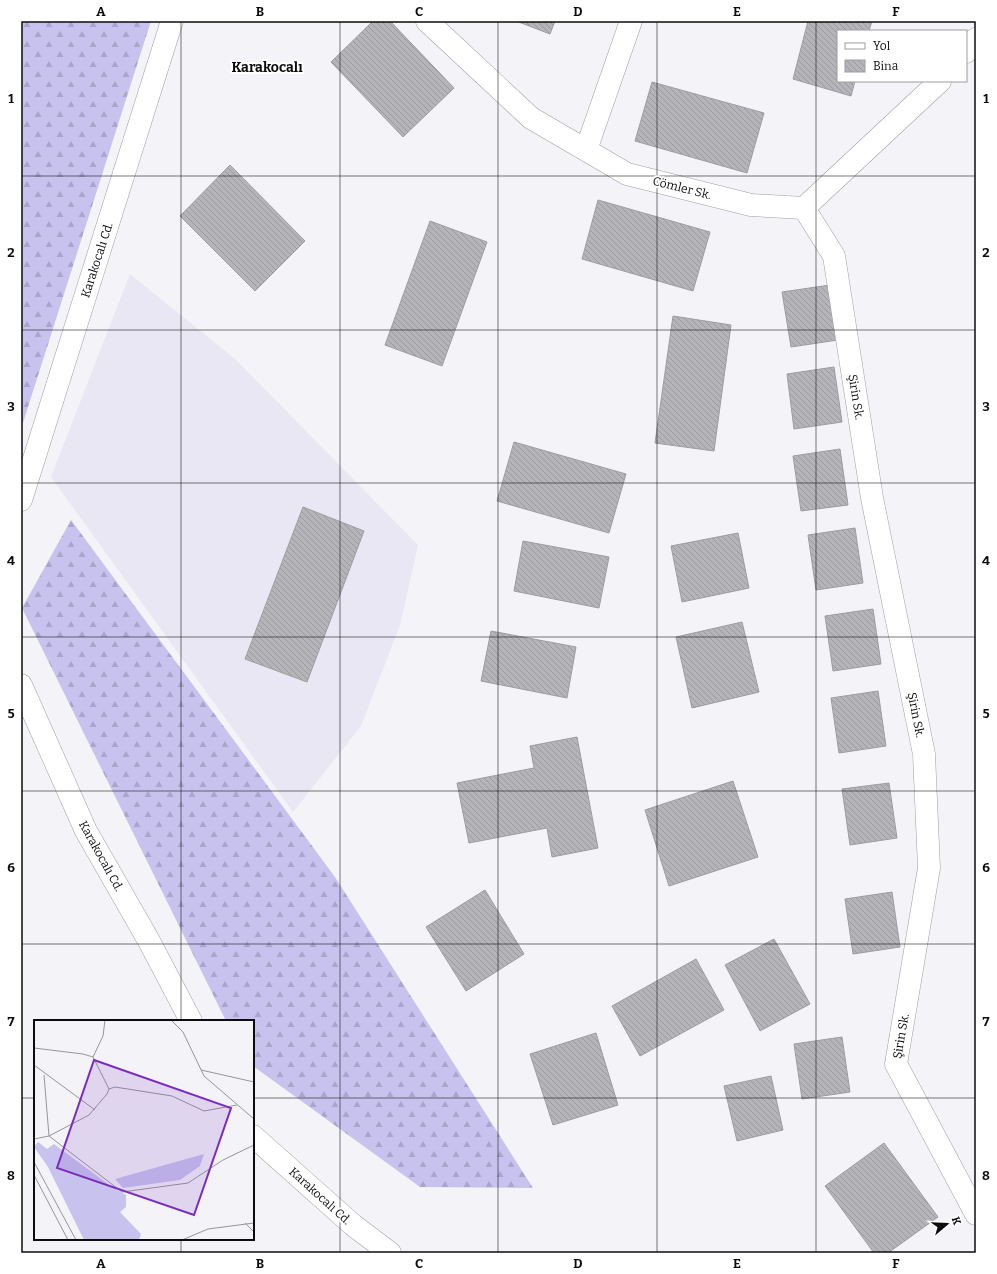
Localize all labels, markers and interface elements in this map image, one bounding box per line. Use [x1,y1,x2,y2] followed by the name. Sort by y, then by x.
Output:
[96,4,106,19] text: A
[256,4,264,19] text: B
[415,4,423,19] text: C
[573,4,583,19] text: D
[733,4,741,19] text: E
[892,4,900,19] text: F
[837,30,967,82] legend
[873,39,891,53] text: Yol
[231,59,303,76] district label: Karakocalı
[873,59,899,73] text: Bina
[8,91,14,106] text: 1
[983,91,989,106] text: 1
[651,174,713,202] street label: Cömler Sk.
[78,221,116,299] street label: Karakocalı Cd.
[7,245,15,260] text: 2
[982,245,990,260] text: 2
[846,373,866,421] street label: Şirin Sk.
[7,399,15,414] text: 3
[982,399,990,414] text: 3
[7,553,15,568] text: 4
[982,553,990,568] text: 4
[905,691,927,739] street label: Şirin Sk.
[7,706,15,721] text: 5
[982,706,990,721] text: 5
[76,818,126,894] street label: Karakocalı Cd.
[7,860,15,875] text: 6
[982,860,990,875] text: 6
[890,1012,912,1060] street label: Şirin Sk.
[8,1014,15,1029] text: 7
[983,1014,990,1029] text: 7
[34,1020,254,1240] inset map
[286,1165,354,1227] street label: Karakocalı Cd.
[7,1168,15,1183] text: 8
[982,1168,990,1183] text: 8
[927,1204,967,1244] north arrow
[949,1215,963,1227] text: K
[96,1256,106,1271] text: A
[256,1256,264,1271] text: B
[415,1256,423,1271] text: C
[573,1256,583,1271] text: D
[733,1256,741,1271] text: E
[892,1256,900,1271] text: F

